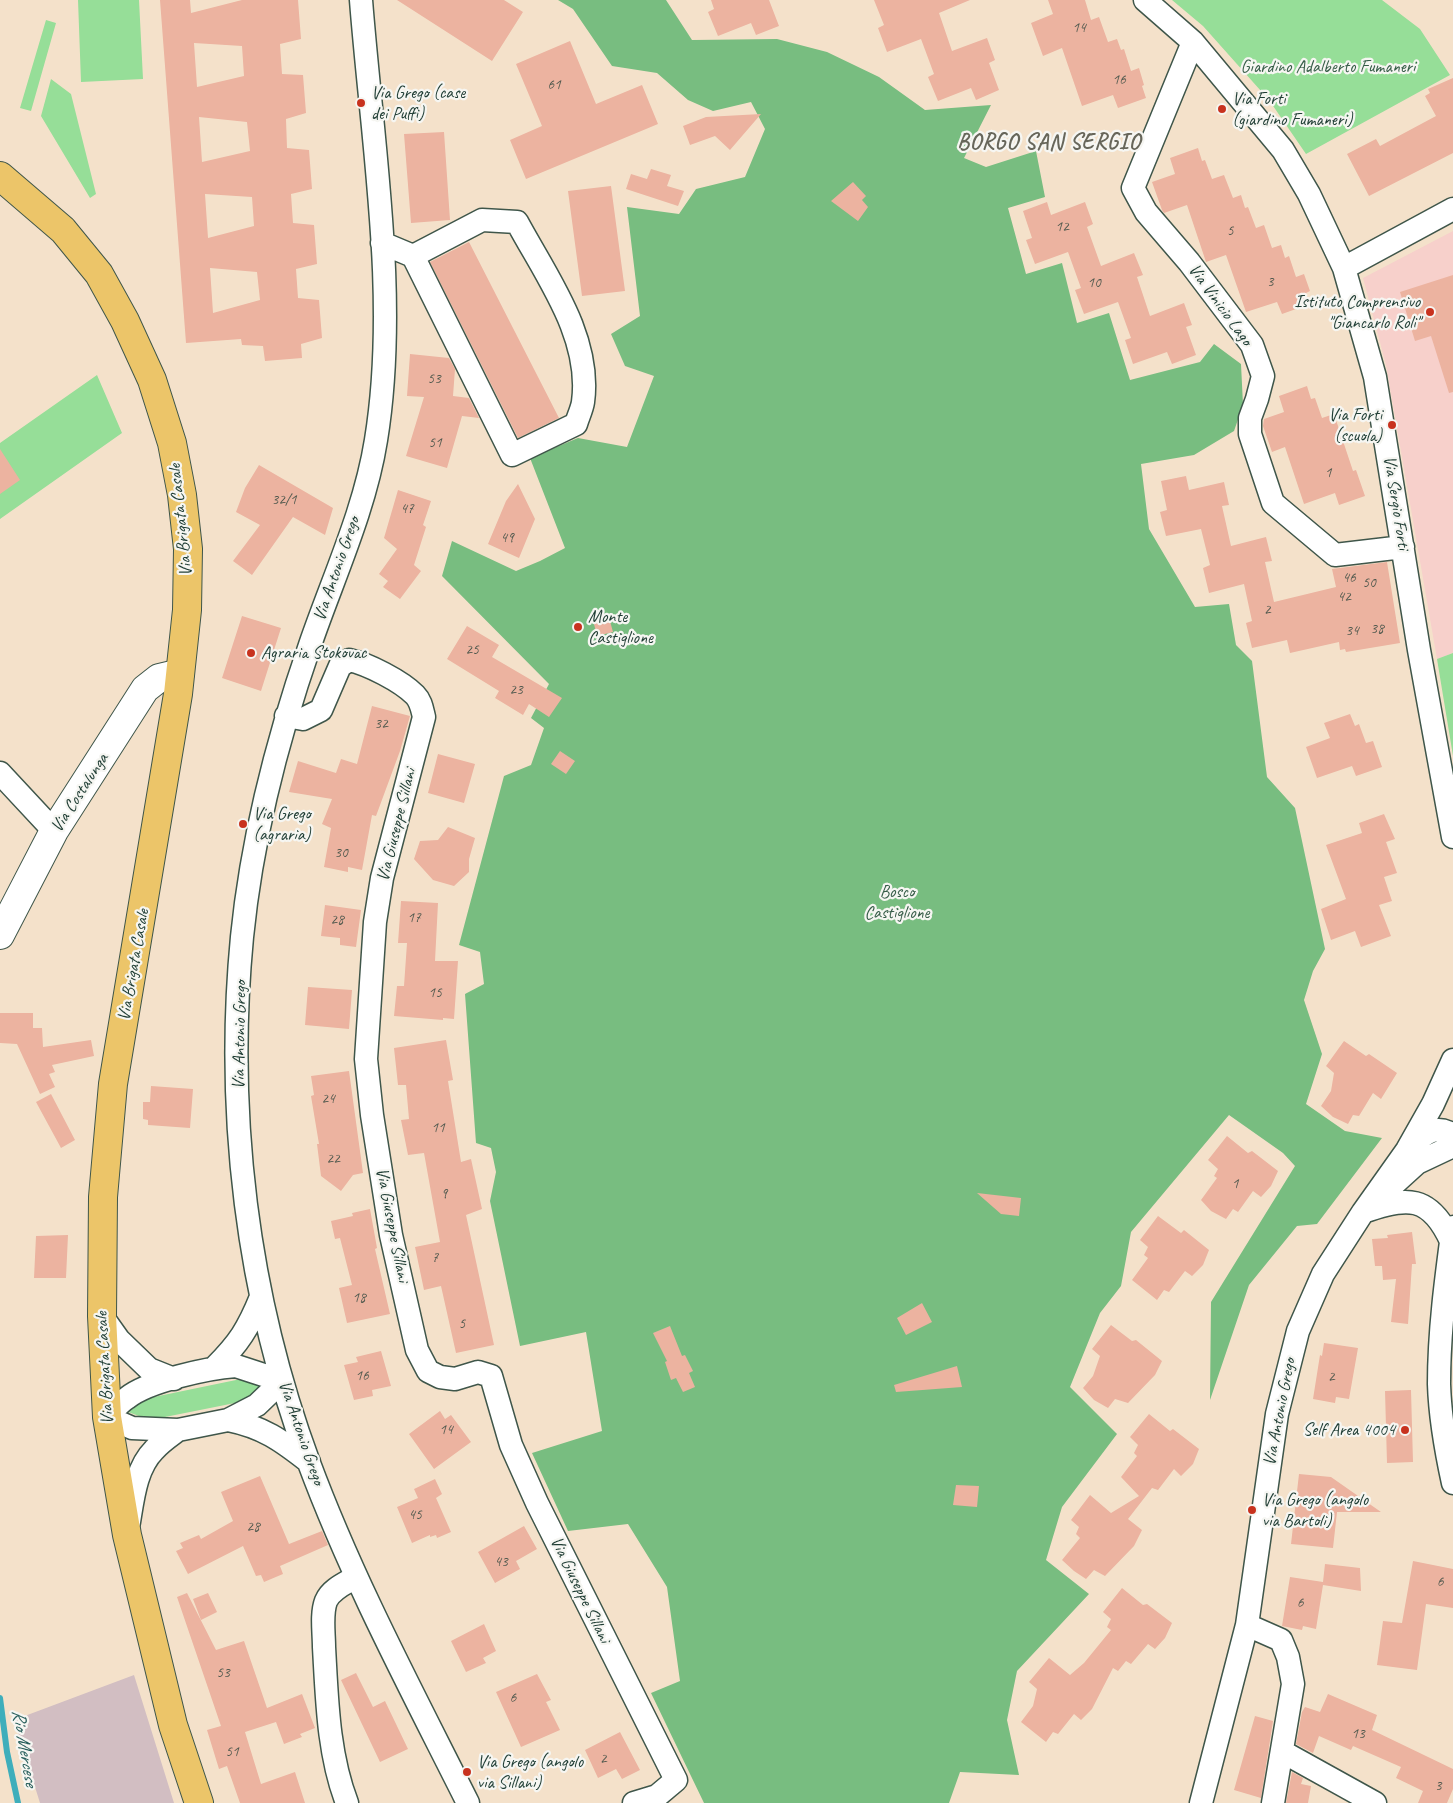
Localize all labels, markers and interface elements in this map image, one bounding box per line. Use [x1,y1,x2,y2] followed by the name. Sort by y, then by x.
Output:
[1072,19,1086,37] house number: 14
[1241,56,1415,78] park label: Giardino Adalberto Fumaneri
[1112,71,1126,89] house number: 16
[547,76,561,94] house number: 61
[371,82,465,125] place label: Via Grego (case dei Puffi)
[1232,88,1353,130] place label: Via Forti (giardino Fumaneri)
[355,97,367,109] marker: Via Grego (case dei Puffi)
[1216,103,1228,115] marker: Via Forti (giardino Fumaneri)
[956,130,1142,156] district label: BORGO SAN SERGIO
[1055,218,1069,236] house number: 12
[1227,222,1233,240] house number: 5
[1183,260,1257,350] street label: Via Vinicio Lago
[1267,273,1273,291] house number: 3
[1087,274,1101,292] house number: 10
[1294,291,1420,334] place label: Istituto Comprensivo "Giancarlo Roli"
[1424,306,1436,318] marker: Istituto Comprensivo "Giancarlo Roli"
[427,370,441,388] house number: 53
[1328,404,1382,446] place label: Via Forti (scuola)
[1386,419,1398,431] marker: Via Forti (scuola)
[428,434,442,452] house number: 51
[1378,454,1414,552] street label: Via Sergio Forti
[164,463,198,577] street label: Via Brigata Casale
[1325,464,1331,482] house number: 1
[271,491,297,509] house number: 32/1
[400,500,414,518] house number: 47
[309,514,365,624] street label: Via Antonio Grego
[500,529,514,547] house number: 49
[1342,569,1356,587] house number: 46
[1362,574,1376,592] house number: 50
[1337,588,1351,606] house number: 42
[1264,601,1270,619] house number: 2
[588,606,653,649] place label: Monte Castiglione
[1370,620,1384,638] house number: 38
[572,621,584,633] marker: Monte Castiglione
[1345,622,1359,640] house number: 34
[465,641,479,659] house number: 25
[261,642,366,664] place label: Agraria Stokovac
[245,647,257,659] marker: Agraria Stokovac
[509,681,523,699] house number: 23
[374,715,388,733] house number: 32
[46,749,114,837] street label: Via Costalunga
[373,766,421,884] street label: Via Giuseppe Sillani
[253,803,311,846] place label: Via Grego (agraria)
[237,818,249,830] marker: Via Grego (agraria)
[334,844,348,862] house number: 30
[865,881,929,924] park label: Bosco Castiglione
[114,907,154,1023] street label: Via Brigata Casale
[407,909,421,927] house number: 17
[330,911,344,929] house number: 28
[228,980,252,1090] street label: Via Antonio Grego
[428,984,442,1002] house number: 15
[321,1090,335,1108] house number: 24
[431,1119,445,1137] house number: 11
[326,1150,340,1168] house number: 22
[370,1166,414,1284] street label: Via Giuseppe Sillani
[1232,1175,1238,1193] house number: 1
[441,1185,447,1203] house number: 9
[432,1249,438,1267] house number: 7
[352,1289,366,1307] house number: 18
[91,1311,119,1425] street label: Via Brigata Casale
[459,1315,465,1333] house number: 5
[1259,1356,1301,1468] street label: Via Antonio Grego
[355,1367,369,1385] house number: 16
[1328,1368,1334,1386] house number: 2
[273,1378,329,1488] street label: Via Antonio Grego
[1303,1419,1395,1441] place label: Self Area 4004
[439,1421,453,1439] house number: 14
[1399,1424,1411,1436] marker: Self Area 4004
[1262,1489,1368,1532] place label: Via Grego (angolo via Bartoli)
[1246,1504,1258,1516] marker: Via Grego (angolo via Bartoli)
[408,1506,422,1524] house number: 45
[246,1518,260,1536] house number: 28
[545,1533,615,1647] street label: Via Giuseppe Sillani
[494,1553,508,1571] house number: 43
[1437,1573,1443,1591] house number: 6
[1297,1594,1303,1612] house number: 6
[216,1664,230,1682] house number: 53
[510,1689,516,1707] house number: 6
[6,1708,42,1788] water label: Rio Mercese
[1351,1725,1365,1743] house number: 13
[225,1743,239,1761] house number: 51
[600,1750,606,1768] house number: 2
[477,1751,583,1794] place label: Via Grego (angolo via Sillani)
[461,1766,473,1778] marker: Via Grego (angolo via Sillani)
[1435,1777,1441,1795] house number: 3

